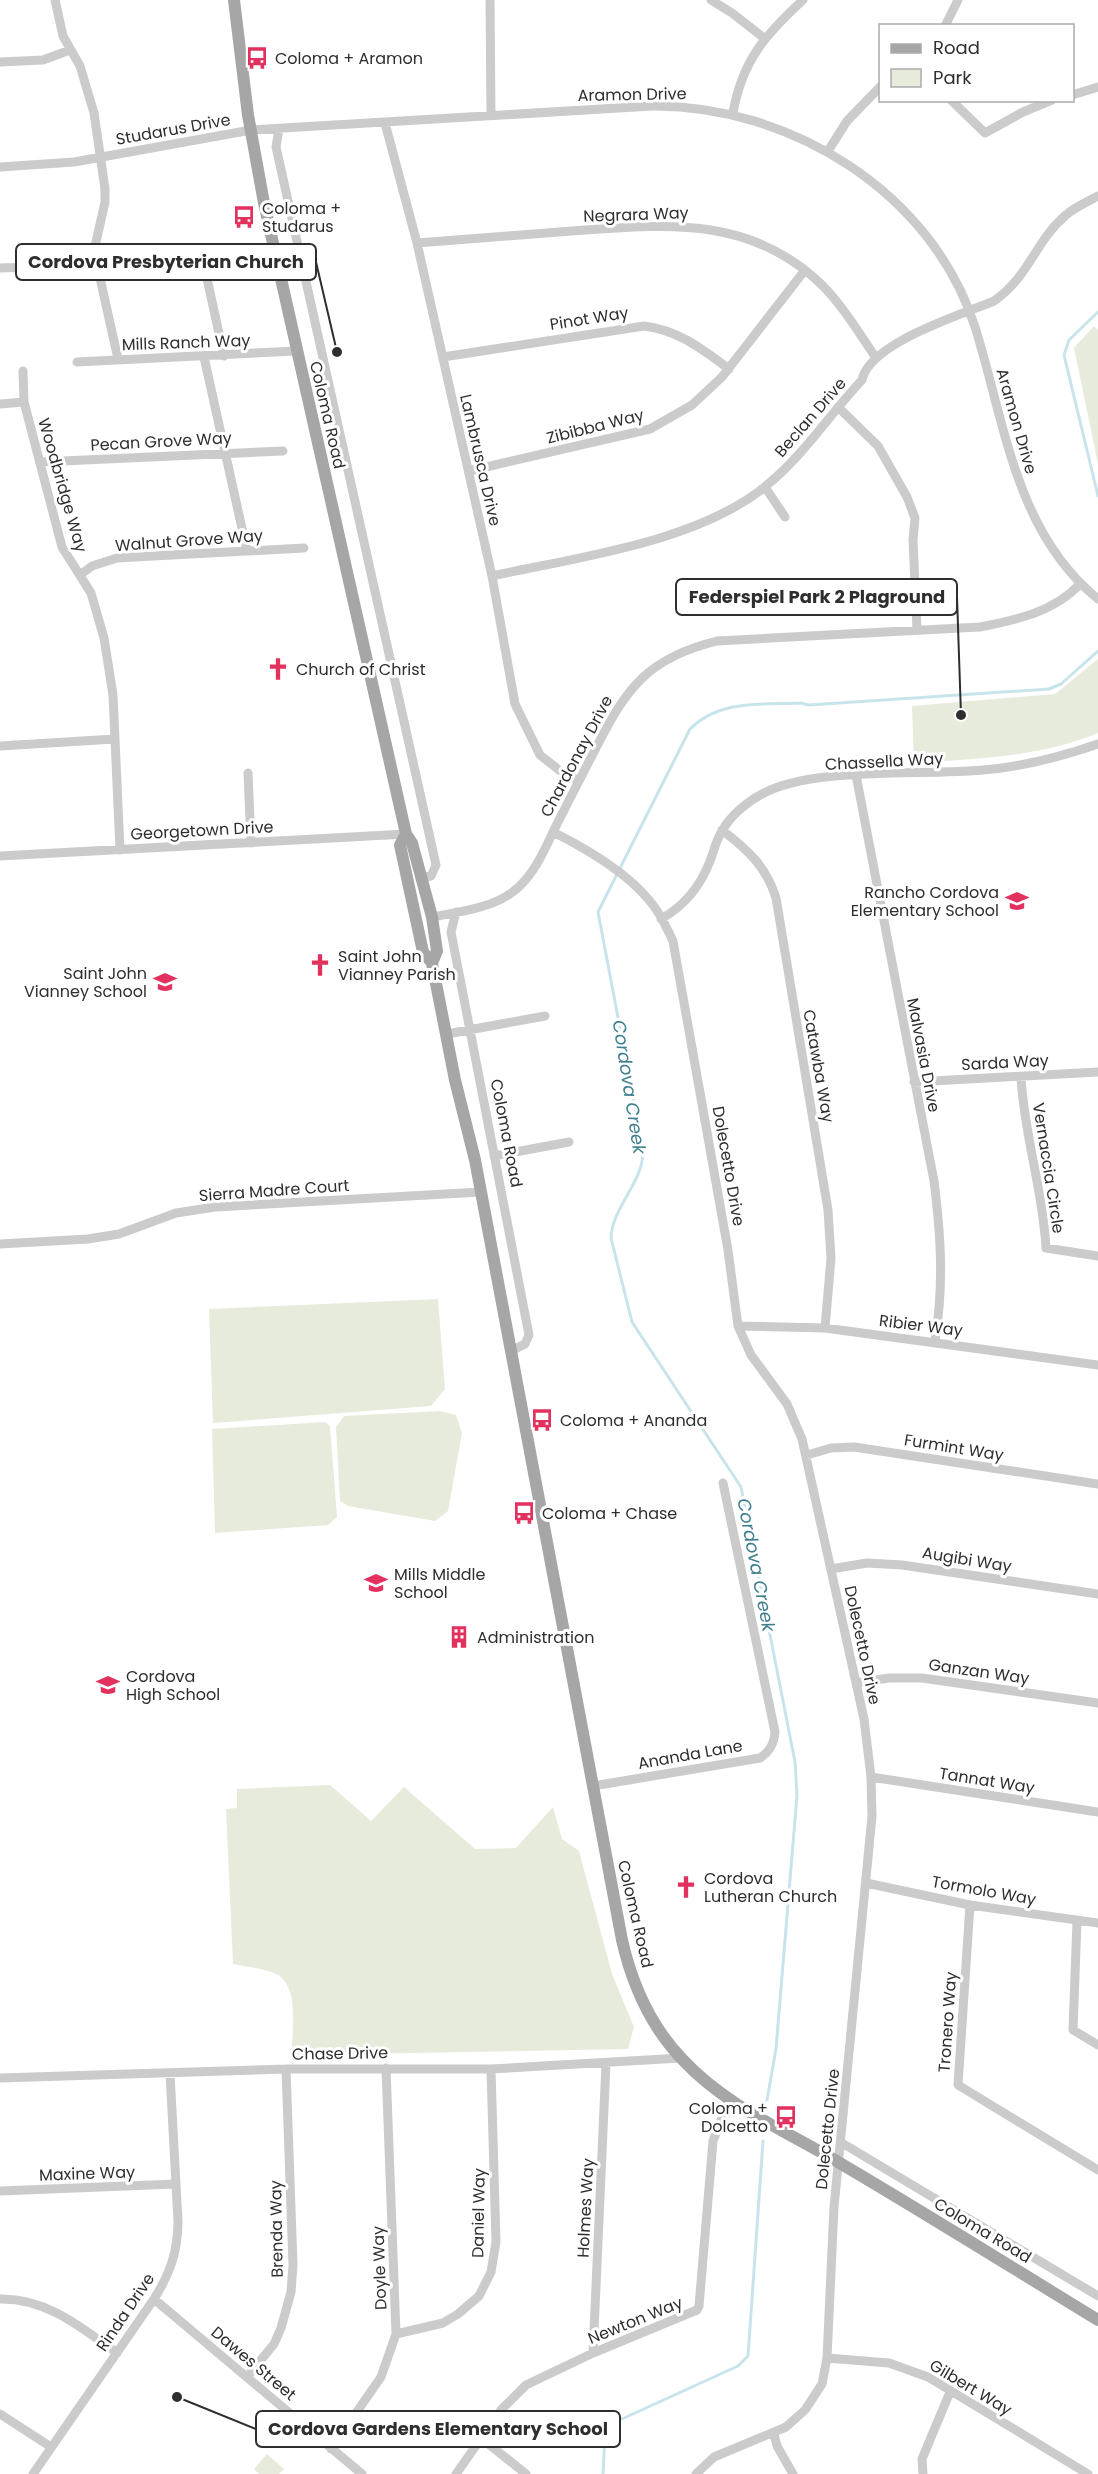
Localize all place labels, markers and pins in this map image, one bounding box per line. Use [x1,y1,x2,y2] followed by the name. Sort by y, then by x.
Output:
[244,45,270,71] bus stop icon: Coloma + Aramon
[275,47,423,70] place label: Coloma + Aramon
[262,197,341,238] place label: Coloma + Studarus
[231,204,257,230] bus stop icon: Coloma + Studarus
[16,244,316,280] callout: Cordova Presbyterian Church
[676,579,957,615] callout: Federspiel Park 2 Plaground
[265,656,291,682] church icon: Church of Christ
[296,658,426,681] place label: Church of Christ
[851,881,999,922] place label: Rancho Cordova Elementary School
[1004,888,1030,914] school or university icon: Rancho Cordova Elementary School
[338,945,456,986] place label: Saint John Vianney Parish
[307,952,333,978] church icon: Saint John Vianney Parish
[24,962,147,1003] place label: Saint John Vianney School
[152,969,178,995] school or university icon: Saint John Vianney School
[529,1407,555,1433] bus stop icon: Coloma + Ananda
[560,1409,707,1432] place label: Coloma + Ananda
[511,1500,537,1526] bus stop icon: Coloma + Chase
[542,1502,677,1525] place label: Coloma + Chase
[394,1563,485,1604] place label: Mills Middle School
[363,1570,389,1596] school or university icon: Mills Middle School
[446,1624,472,1650] building icon: Administration
[477,1626,594,1649] place label: Administration
[126,1665,220,1706] place label: Cordova High School
[95,1672,121,1698] school or university icon: Cordova High School
[704,1867,837,1908] place label: Cordova Lutheran Church
[673,1874,699,1900] church icon: Cordova Lutheran Church
[689,2097,768,2138] place label: Coloma + Dolcetto
[773,2104,799,2130] bus stop icon: Coloma + Dolcetto
[256,2411,620,2447] callout: Cordova Gardens Elementary School

